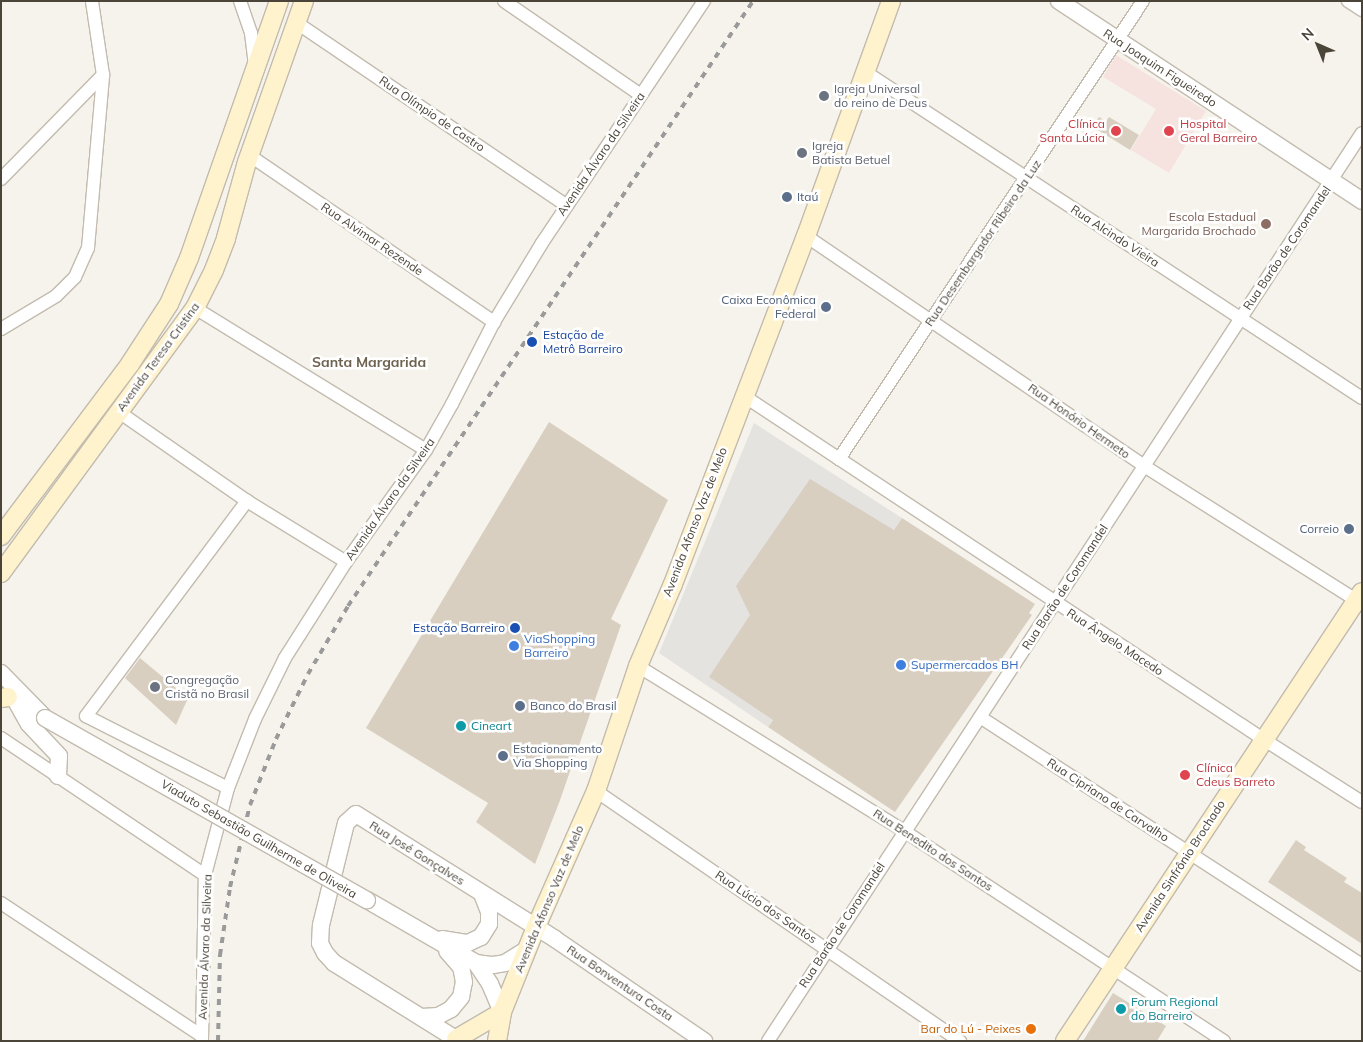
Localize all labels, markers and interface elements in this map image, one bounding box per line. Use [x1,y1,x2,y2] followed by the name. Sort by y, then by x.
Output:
[1293,20,1343,70] north arrow
[1298,24,1318,44] text: N
[1101,26,1219,110] street label: Rua Joaquim Figueiredo
[376,73,488,155] street label: Rua Olímpio de Castro
[834,82,927,110] place label: Igreja Universal do reino de Deus
[554,89,648,219] street label: Avenida Álvaro da Silveira
[818,90,830,102] marker: Igreja Universal do reino de Deus
[1039,117,1105,145] place label: Clínica Santa Lúcia
[1180,117,1257,145] place label: Hospital Geral Barreiro
[1109,124,1123,138] marker: Clínica Santa Lúcia
[1162,124,1176,138] marker: Hospital Geral Barreiro
[812,139,890,167] place label: Igreja Batista Betuel
[796,147,808,159] marker: Igreja Batista Betuel
[922,157,1044,329] street label: Rua Desembargador Ribeiro da Luz
[1240,183,1334,313] street label: Rua Barão de Coromandel
[797,190,818,204] place label: Itaú
[781,191,793,203] marker: Itaú
[318,200,426,278] street label: Rua Alvimar Rezende
[1068,202,1162,270] street label: Rua Alcindo Vieira
[1142,210,1256,238] place label: Escola Estadual Margarida Brochado
[1260,218,1272,230] marker: Escola Estadual Margarida Brochado
[721,293,816,321] place label: Caixa Econômica Federal
[114,300,202,414] street label: Avenida Teresa Cristina
[820,301,832,313] marker: Caixa Econômica Federal
[543,328,623,356] place label: Estação de Metrô Barreiro
[525,335,539,349] marker: Estação de Metrô Barreiro
[312,354,426,370] district label: Santa Margarida
[1025,380,1133,462] street label: Rua Honório Hermeto
[342,435,438,563] street label: Avenida Álvaro da Silveira
[660,445,730,599] street label: Avenida Afonso Vaz de Melo
[1019,522,1111,652] street label: Rua Barão de Coromandel
[1299,522,1339,536] place label: Correio
[1343,523,1355,535] marker: Correio
[1064,605,1166,679] street label: Rua Ângelo Macedo
[413,621,505,635] place label: Estação Barreiro
[509,622,521,634] marker: Estação Barreiro
[524,632,595,660] place label: ViaShopping Barreiro
[508,640,520,652] marker: ViaShopping Barreiro
[911,658,1018,672] place label: Supermercados BH
[895,659,907,671] marker: Supermercados BH
[165,673,249,701] place label: Congregação Cristã no Brasil
[149,681,161,693] marker: Congregação Cristã no Brasil
[530,699,617,713] place label: Banco do Brasil
[514,700,526,712] marker: Banco do Brasil
[471,719,512,733] place label: Cineart
[455,720,467,732] marker: Cineart
[513,742,602,770] place label: Estacionamento Via Shopping
[497,750,509,762] marker: Estacionamento Via Shopping
[1044,755,1172,845] street label: Rua Cipriano de Carvalho
[1196,761,1275,789] place label: Clínica Cdeus Barreto
[1178,768,1192,782] marker: Clínica Cdeus Barreto
[159,777,359,901] street label: Viaduto Sebastião Guilherme de Oliveira
[1132,797,1228,935] street label: Avenida Sinfrônio Brochado
[870,806,996,894] street label: Rua Benedito dos Santos
[367,818,467,888] street label: Rua José Gonçalves
[511,823,587,975] street label: Avenida Afonso Vaz de Melo
[796,860,888,990] street label: Rua Barão de Coromandel
[712,868,820,946] street label: Rua Lúcio dos Santos
[195,874,215,1020] street label: Avenida Álvaro da Silveira
[564,942,676,1024] street label: Rua Bonventura Costa
[1131,995,1218,1023] place label: Forum Regional do Barreiro
[1115,1003,1127,1015] marker: Forum Regional do Barreiro
[921,1022,1021,1036] place label: Bar do Lú - Peixes
[1025,1023,1037,1035] marker: Bar do Lú - Peixes

